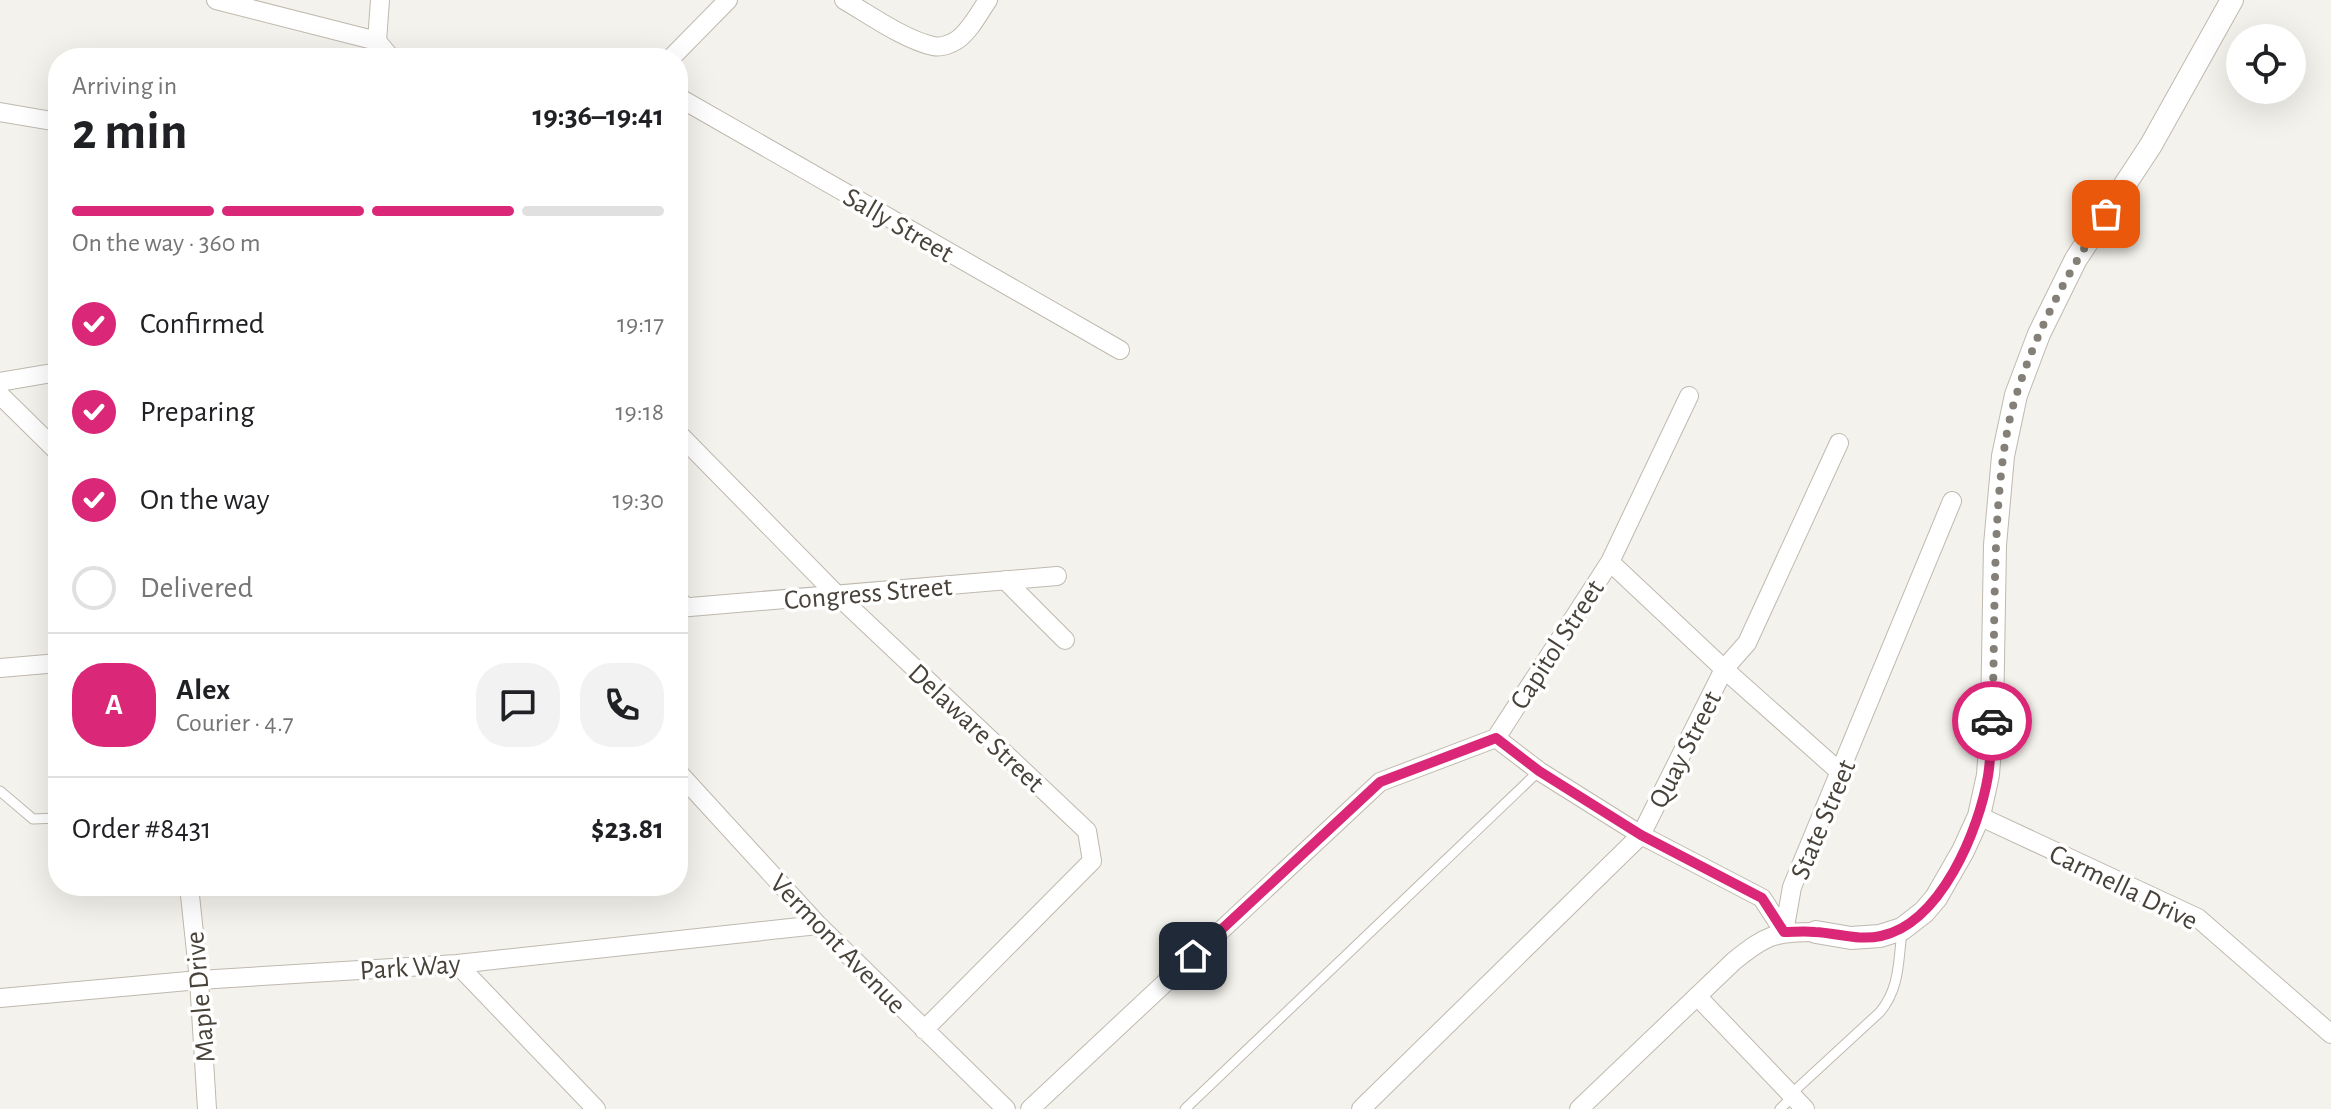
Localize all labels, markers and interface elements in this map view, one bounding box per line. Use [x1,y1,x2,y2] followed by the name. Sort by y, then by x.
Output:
[2226,24,2306,104] map controls
[2226,24,2306,104] button: locate
[72,73,177,99] text: Arriving in
[533,101,664,131] text: 19:36–19:41
[72,106,187,158] text: 2 min
[2072,180,2140,248] pin
[838,183,958,268] street label: Sally Street
[2084,192,2128,236] icon: bag
[72,230,260,256] text: On the way · 360 m
[72,302,116,346] icon: check
[140,309,264,339] text: Confirmed
[617,311,664,337] text: 19:17
[72,390,116,434] icon: check
[140,397,255,427] text: Preparing
[616,399,664,425] text: 19:18
[72,478,116,522] icon: check
[140,485,269,515] text: On the way
[612,487,664,513] text: 19:30
[140,573,253,603] text: Delivered
[783,573,954,615] street label: Congress Street
[1506,575,1610,715] street label: Capitol Street
[902,659,1049,798] street label: Delaware Street
[476,663,560,747] button: chat
[580,663,664,747] button: phone
[176,675,230,705] text: Alex
[1952,681,2032,761] courier
[1644,687,1727,813] street label: Quay Street
[105,690,123,720] text: A
[1970,699,2014,743] icon: car
[176,710,294,736] text: Courier · 4.7
[1786,756,1862,884] street label: State Street
[72,814,212,844] text: Order #8431
[591,814,664,844] text: $23.81
[2045,840,2202,936] street label: Carmella Drive
[764,869,911,1020] street label: Vermont Avenue
[1159,922,1227,990] pin
[181,930,221,1064] street label: Maple Drive
[1171,934,1215,978] icon: home
[359,951,462,985] street label: Park Way

